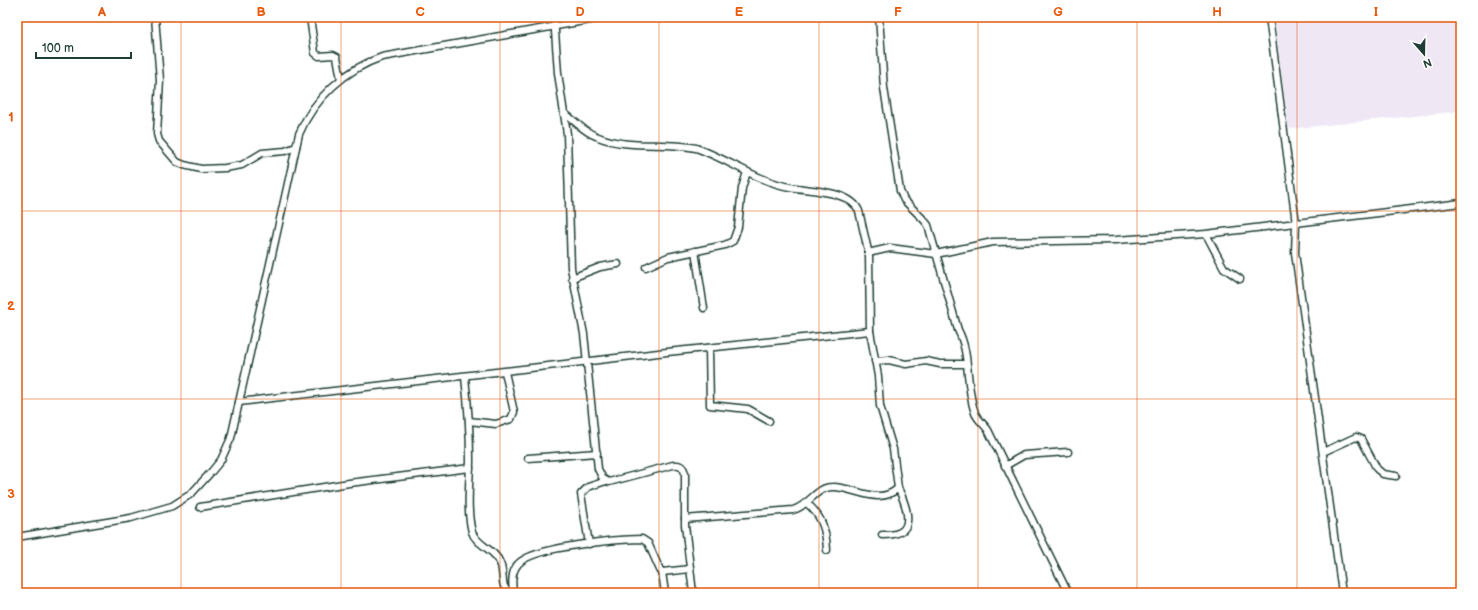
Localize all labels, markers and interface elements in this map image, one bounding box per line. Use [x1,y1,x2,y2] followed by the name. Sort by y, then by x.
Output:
[97,4,106,20] text: A
[256,4,266,20] text: B
[415,4,425,20] text: C
[575,4,585,20] text: D
[735,4,744,20] text: E
[894,4,902,20] text: F
[1053,4,1063,20] text: G
[1212,4,1222,20] text: H
[1374,4,1378,20] text: I
[36,34,131,60] scale bar
[1404,34,1444,74] north arrow
[42,41,74,56] text: 100 m
[1421,55,1433,70] text: N
[8,109,14,125] text: 1
[7,298,15,314] text: 2
[7,486,15,502] text: 3

